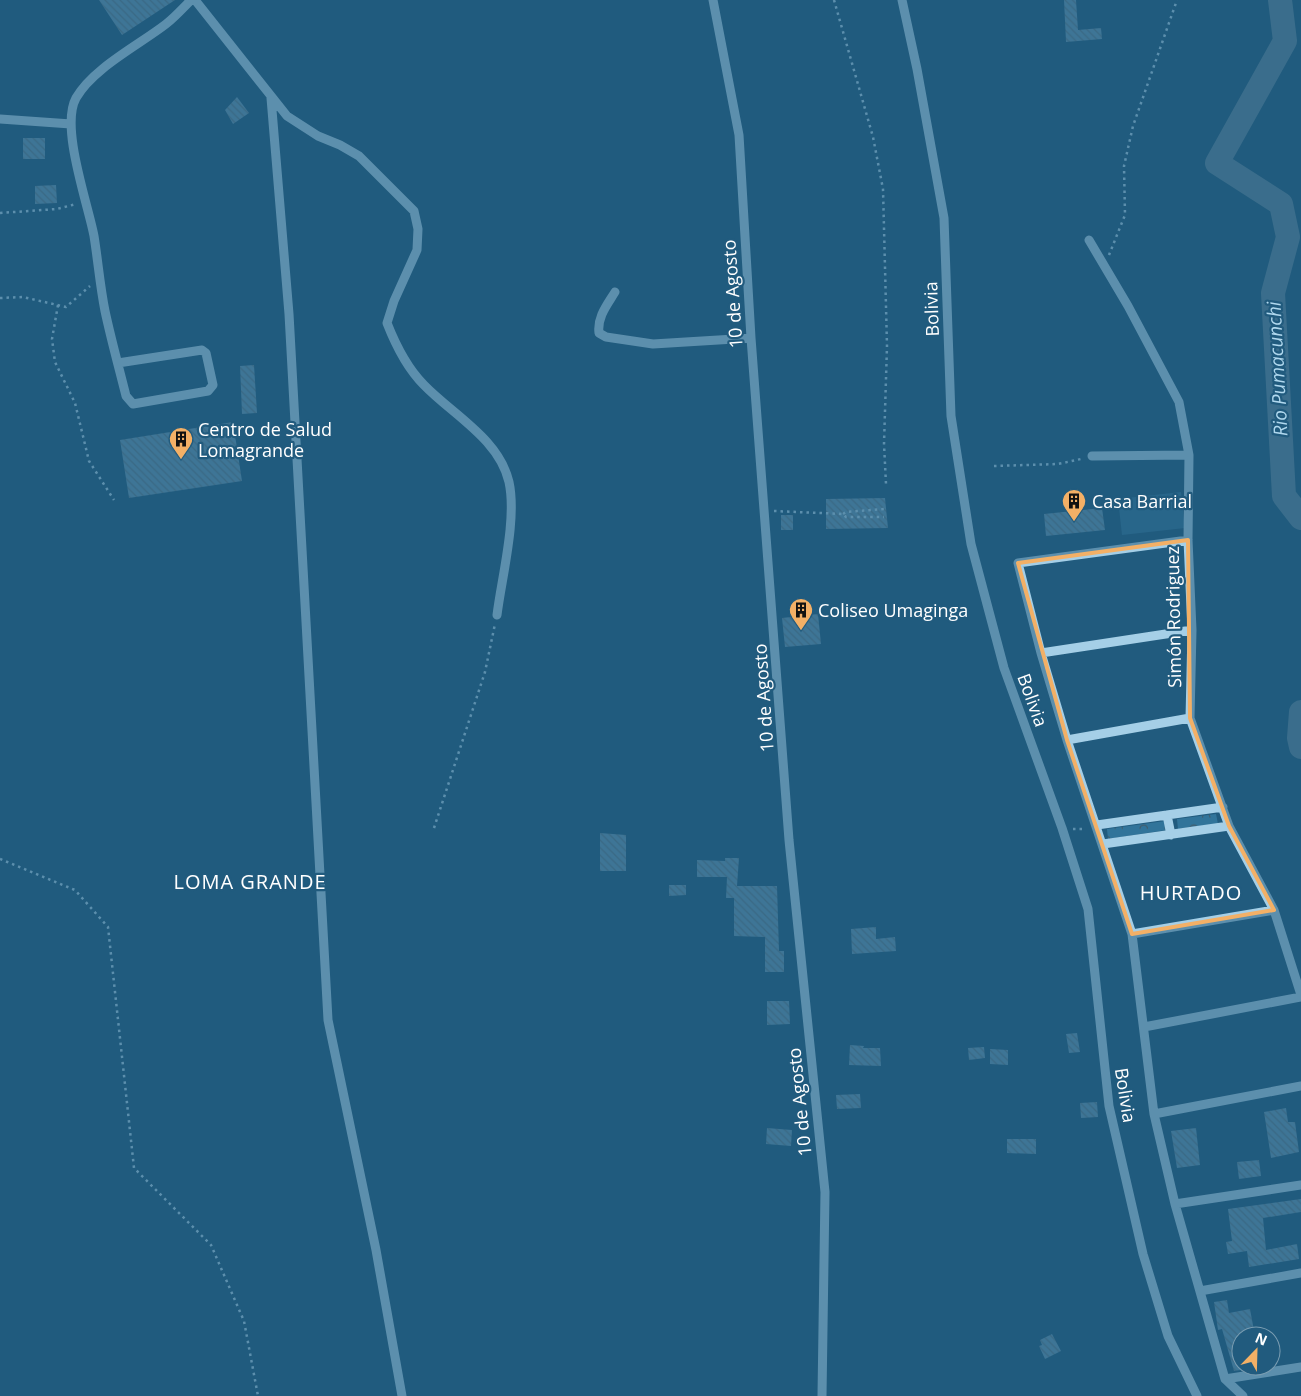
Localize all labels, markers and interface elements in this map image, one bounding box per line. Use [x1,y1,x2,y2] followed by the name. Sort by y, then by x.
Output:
[716,239,748,349] street label: 10 de Agosto
[918,281,944,337] street label: Bolivia
[1260,300,1294,437] water label: Rio Pumacunchi
[198,417,332,462] place label: Centro de Salud Lomagrande
[168,426,194,460] building icon: Centro de Salud Lomagrande
[1061,488,1087,522] building icon: Casa Barrial
[1092,489,1192,513] place label: Casa Barrial
[1160,546,1186,688] street label: Simón Rodriguez
[788,597,814,631] building icon: Coliseo Umaginga
[818,598,968,622] place label: Coliseo Umaginga
[747,643,779,753] street label: 10 de Agosto
[1012,670,1054,730] street label: Bolivia
[173,868,327,895] district label: LOMA GRANDE
[1140,879,1242,906] district label: HURTADO
[781,1047,817,1157] street label: 10 de Agosto
[1110,1066,1142,1124] street label: Bolivia
[1231,1326,1281,1376] north arrow
[1252,1328,1270,1350] text: N

